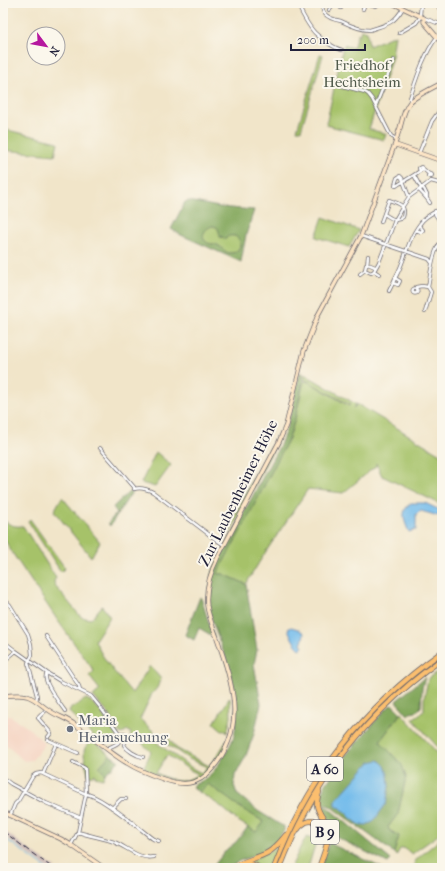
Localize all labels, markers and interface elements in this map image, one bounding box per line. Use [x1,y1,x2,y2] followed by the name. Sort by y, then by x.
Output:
[26,26,66,66] north arrow
[291,26,365,52] scale bar
[297,33,329,47] text: 200 m
[46,44,62,59] text: N
[323,56,401,91] park label: Friedhof Hechtsheim
[195,416,282,569] street label: Zur Laubenheimer Höhe
[78,711,169,746] place label: Maria Heimsuchung
[65,724,75,734] marker: Maria Heimsuchung
[307,757,343,781] road number: A 60
[311,820,339,844] road number: B 9

